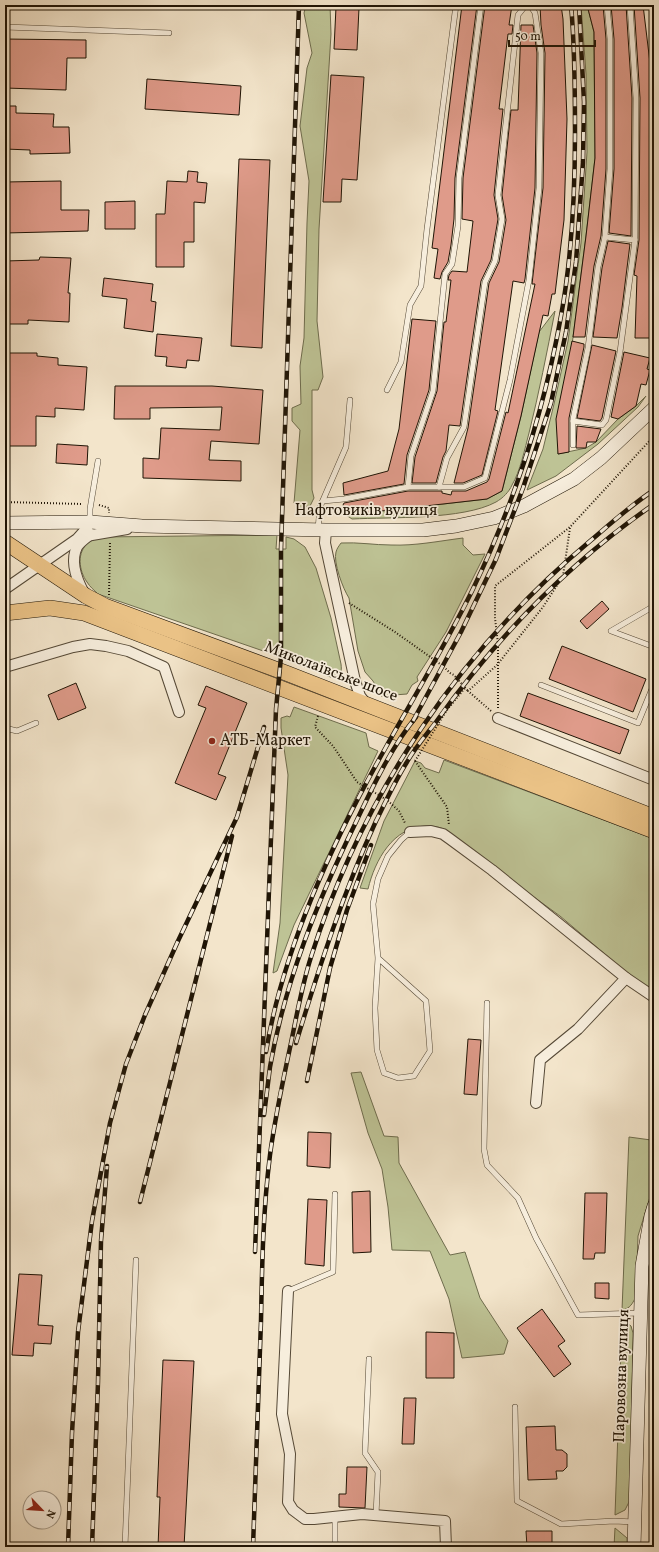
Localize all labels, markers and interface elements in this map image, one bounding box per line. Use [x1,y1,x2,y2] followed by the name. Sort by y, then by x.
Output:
[509,22,595,48] scale bar
[515,29,541,45] text: 50 m
[295,500,437,522] street label: Нафтовиків вулиця
[261,636,401,708] street label: Миколаївське шосе
[220,730,311,752] place label: АТБ-Маркет
[207,736,217,746] marker: АТБ-Маркет
[609,1309,635,1443] street label: Паровозна вулиця
[22,1490,62,1530] north arrow
[41,1507,58,1520] text: N

